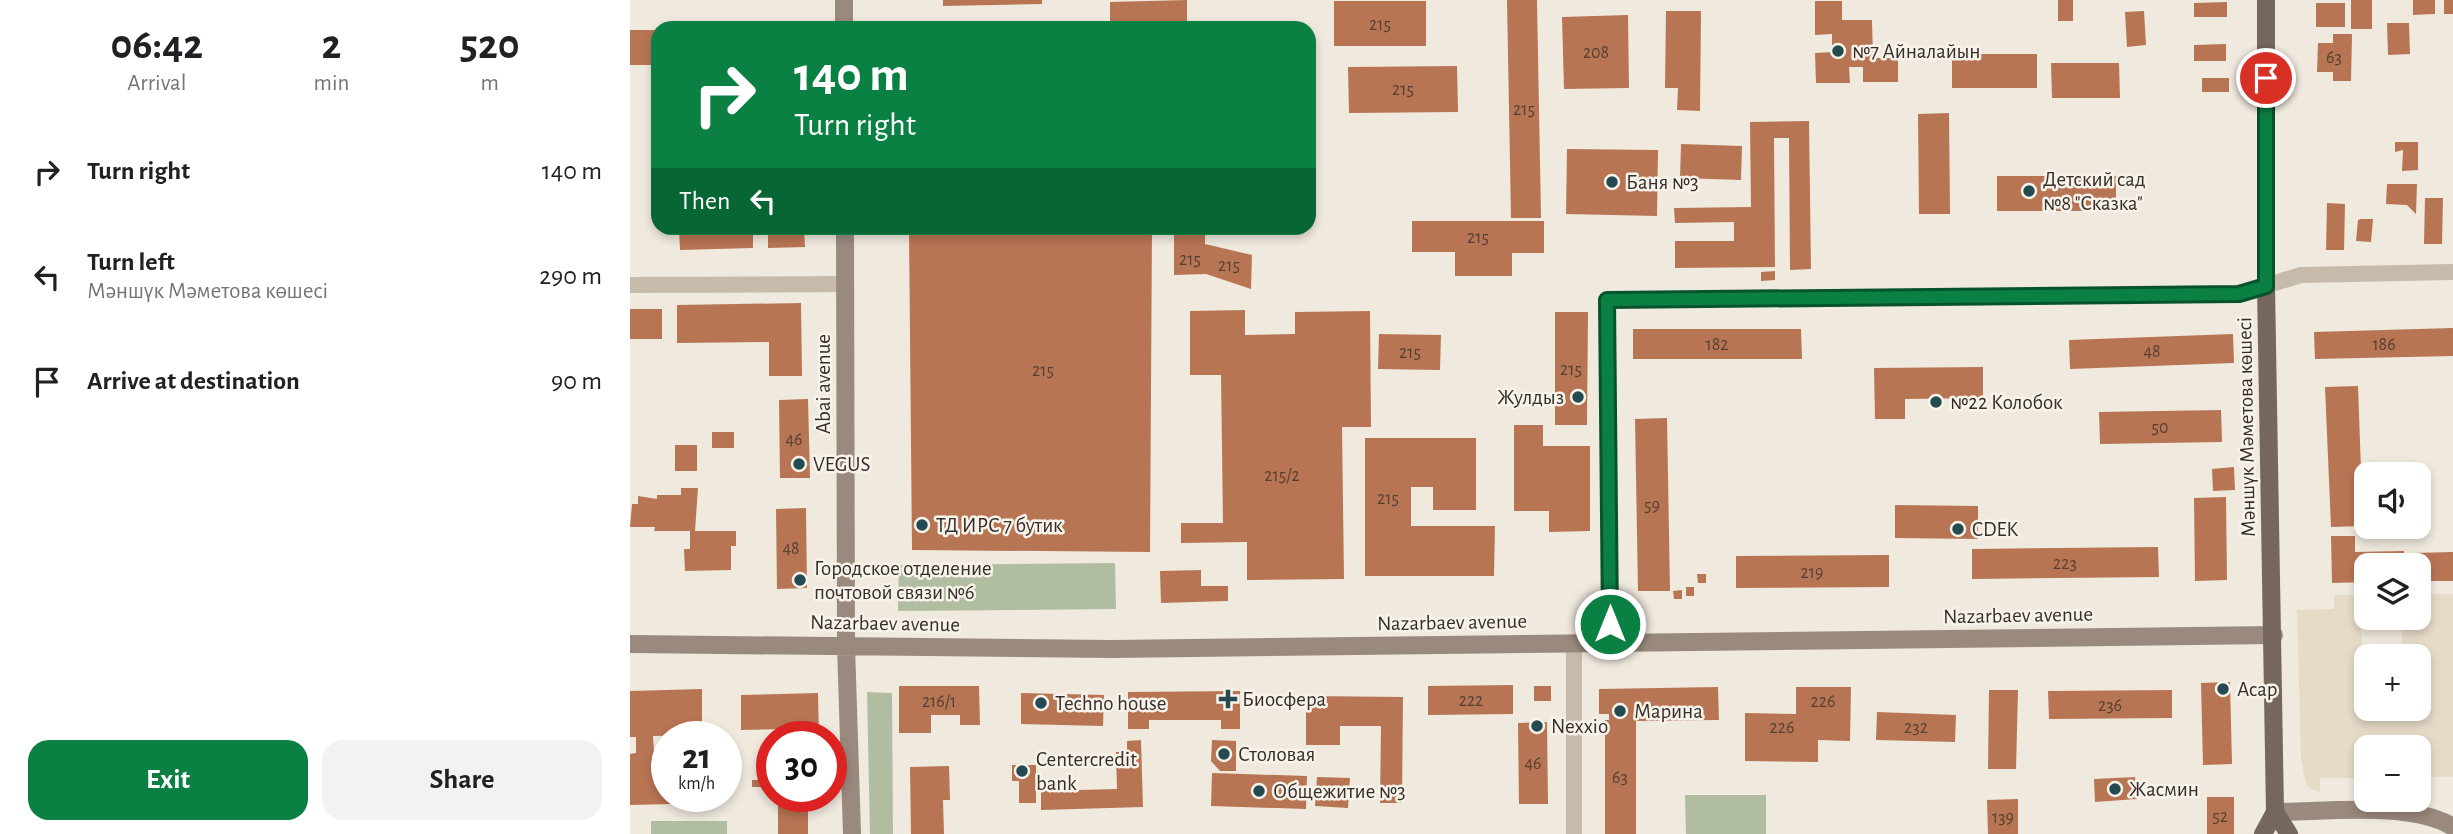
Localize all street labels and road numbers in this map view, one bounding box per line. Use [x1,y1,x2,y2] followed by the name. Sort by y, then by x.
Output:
[2234,317,2259,537] street label: Мәншүк Мәметова көшесі
[813,334,834,434] street label: Abai avenue
[1943,604,2093,627] street label: Nazarbaev avenue
[1377,611,1527,634] street label: Nazarbaev avenue
[810,612,960,635] street label: Nazarbaev avenue

